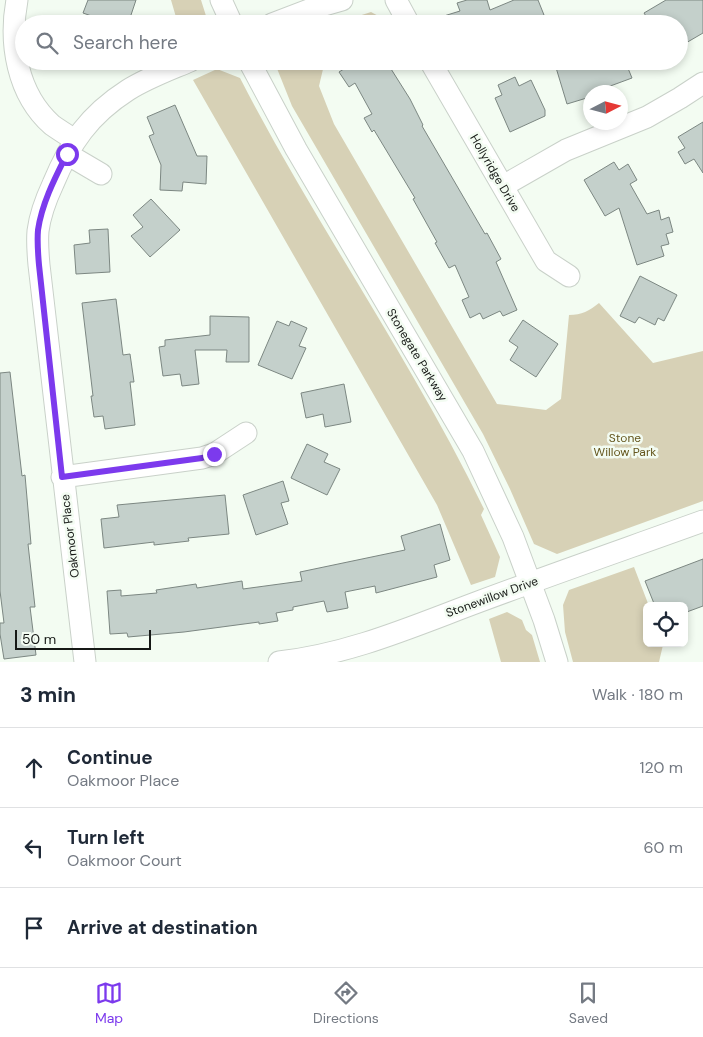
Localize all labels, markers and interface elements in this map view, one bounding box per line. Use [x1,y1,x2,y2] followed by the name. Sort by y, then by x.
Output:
[15,15,688,70] search box
[33,29,61,57] icon: search
[73,30,178,55] text: Search here
[583,85,628,130] north arrow
[466,131,524,215] street label: Hollyridge Drive
[56,143,79,166] route start
[383,306,451,405] street label: Stonegate Parkway
[594,430,656,460] park label: Stone Willow Park
[203,443,226,466] route end
[57,493,83,579] street label: Oakmoor Place
[444,573,541,621] street label: Stonewillow Drive
[643,602,688,647] map controls
[643,602,688,647] button: locate
[15,627,151,650] scale bar
[22,630,56,648] text: 50 m
[20,681,76,709] text: 3 min
[592,684,683,705] text: Walk · 180 m
[67,745,153,770] text: Continue
[20,754,48,782] icon: ahead
[639,757,683,778] text: 120 m
[67,770,179,791] text: Oakmoor Place
[67,825,145,850] text: Turn left
[20,834,48,862] icon: left
[643,837,683,858] text: 60 m
[67,850,182,871] text: Oakmoor Court
[20,914,48,942] icon: arrive
[67,915,258,940] text: Arrive at destination
[95,979,123,1027] tab: Map
[313,979,379,1027] tab: Directions
[569,979,608,1027] tab: Saved

